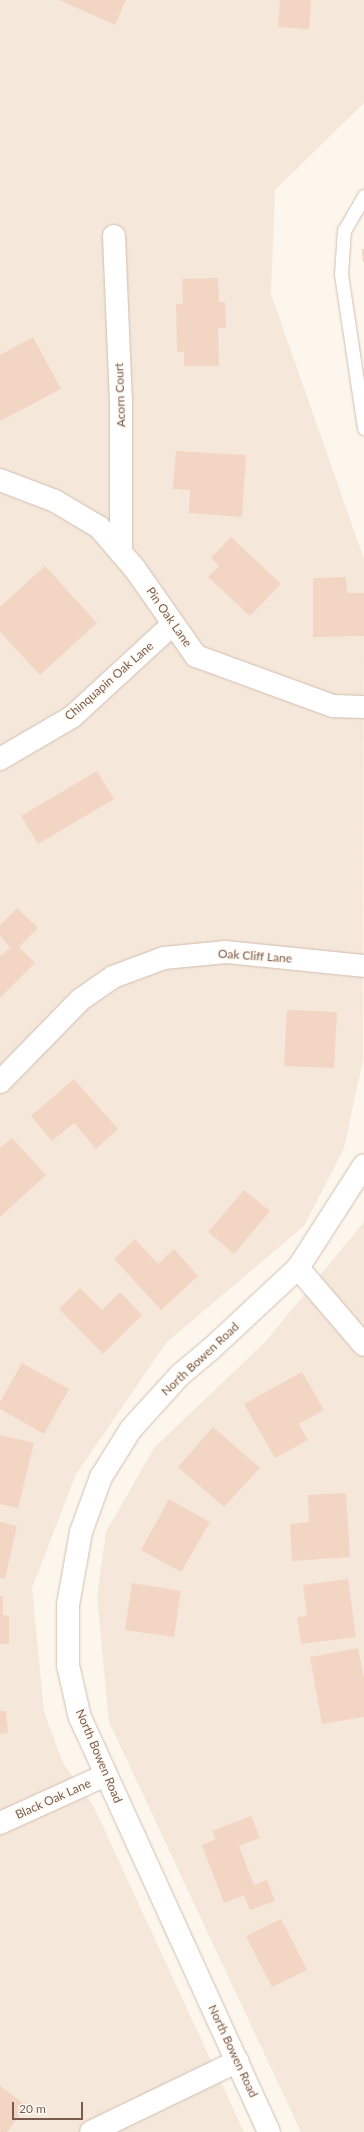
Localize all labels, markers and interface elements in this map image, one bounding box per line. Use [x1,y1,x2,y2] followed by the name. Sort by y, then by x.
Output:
[112,362,128,428] street label: Acorn Court
[143,584,195,650] street label: Pin Oak Lane
[62,639,156,723] street label: Chinquapin Oak Lane
[217,946,293,966] street label: Oak Cliff Lane
[158,1319,242,1399] street label: North Bowen Road
[73,1707,125,1805] street label: North Bowen Road
[13,1776,93,1822] street label: Black Oak Lane
[205,2002,261,2100] street label: North Bowen Road
[14,2094,85,2120] scale bar
[19,2101,46,2116] text: 20 m

